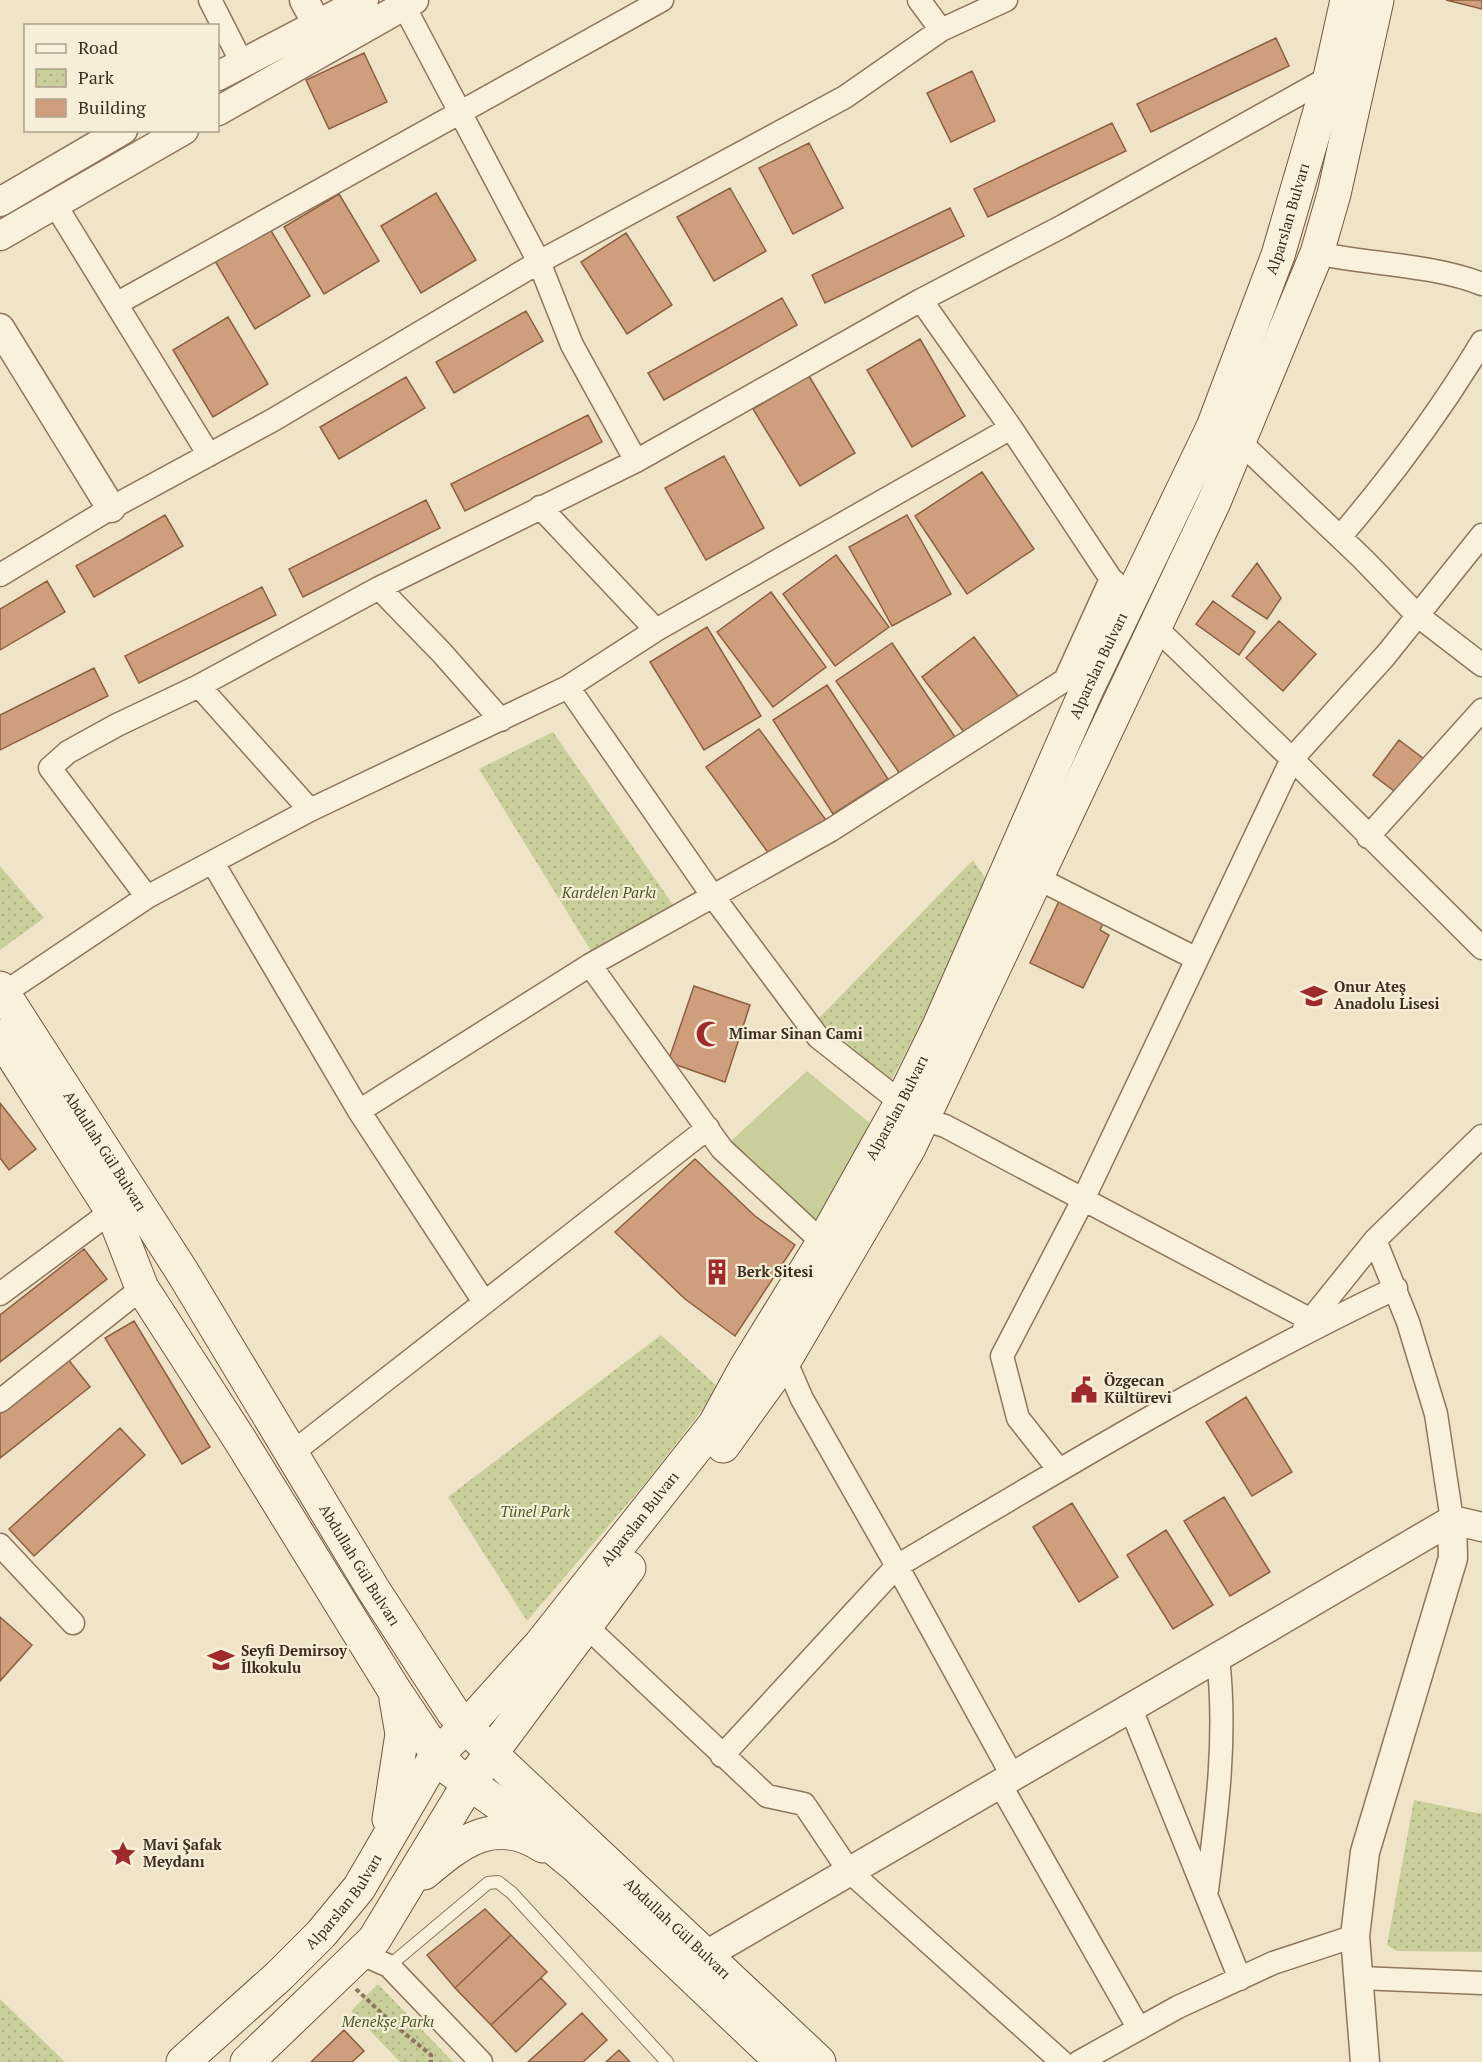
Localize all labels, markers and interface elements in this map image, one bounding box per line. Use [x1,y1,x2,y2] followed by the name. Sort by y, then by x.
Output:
[24,24,219,132] legend
[78,35,118,59] text: Road
[78,65,115,89] text: Park
[78,95,146,119] text: Building
[1260,161,1313,277] street label: Alparslan Bulvarı
[1064,609,1131,722] street label: Alparslan Bulvarı
[561,882,656,902] park label: Kardelen Parkı
[1334,976,1440,1013] place label: Onur Ateş Anadolu Lisesi
[1299,981,1329,1011] school or university icon: Onur Ateş Anadolu Lisesi
[694,1019,724,1049] mosque icon: Mimar Sinan Cami
[729,1023,863,1043] place label: Mimar Sinan Cami
[860,1052,932,1163] street label: Alparslan Bulvarı
[60,1087,152,1215] street label: Abdullah Gül Bulvarı
[702,1257,732,1287] building icon: Berk Sitesi
[737,1261,813,1281] place label: Berk Sitesi
[1104,1370,1172,1407] place label: Özgecan Kültürevi
[1069,1375,1099,1405] public building icon: Özgecan Kültürevi
[595,1467,683,1570] street label: Alparslan Bulvarı
[315,1500,405,1629] street label: Abdullah Gül Bulvarı
[500,1501,571,1521] park label: Tünel Park
[241,1640,348,1677] place label: Seyfi Demirsoy İlkokulu
[206,1645,236,1675] school or university icon: Seyfi Demirsoy İlkokulu
[143,1834,222,1871] place label: Mavi Şafak Meydanı
[108,1839,138,1869] place icon: Mavi Şafak Meydanı
[300,1850,386,1953] street label: Alparslan Bulvarı
[620,1873,736,1983] street label: Abdullah Gül Bulvarı
[341,2011,434,2031] park label: Menekşe Parkı

